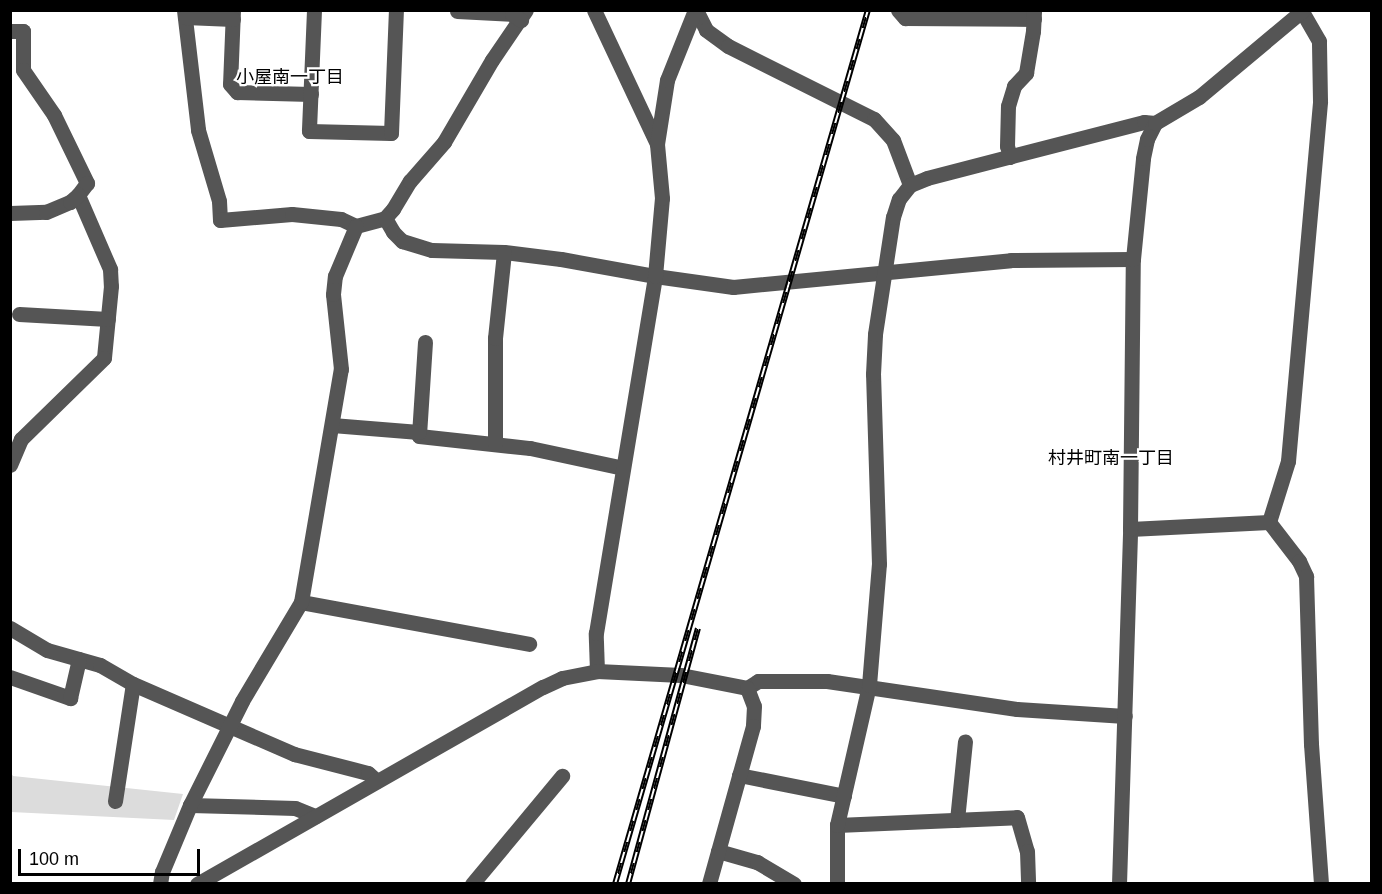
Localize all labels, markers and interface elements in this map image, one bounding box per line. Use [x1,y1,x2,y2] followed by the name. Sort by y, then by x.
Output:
[236,66,344,88] district label: 小屋南一丁目
[1048,447,1174,469] district label: 村井町南一丁目
[21,837,202,875] scale bar
[29,849,79,869] text: 100 m

